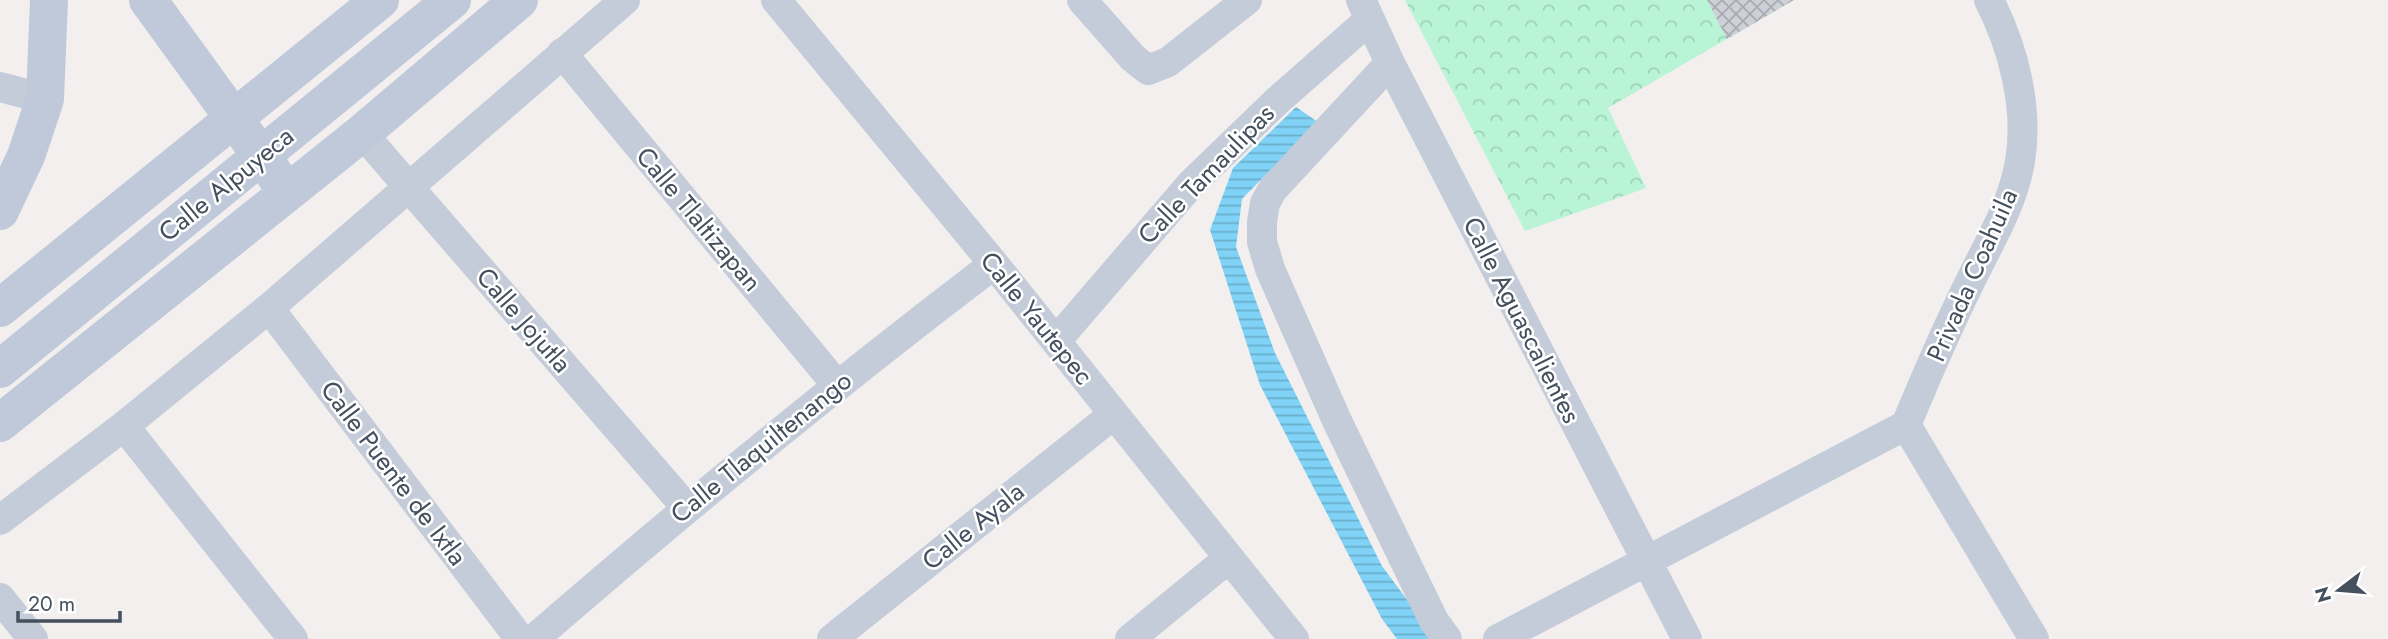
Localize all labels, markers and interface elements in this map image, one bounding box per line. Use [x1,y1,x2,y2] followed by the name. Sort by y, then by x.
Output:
[1129,95,1283,253] street label: Calle Tamaulipas
[150,117,302,251] street label: Calle Alpuyeca
[627,138,771,300] street label: Calle Tlaltizapan
[1917,183,2027,367] street label: Privada Coahuila
[1454,210,1590,430] street label: Calle Aguascalientes
[971,243,1103,393] street label: Calle Yautepec
[467,259,581,381] street label: Calle Jojutla
[662,362,860,532] street label: Calle Tlaquiltenango
[312,372,476,574] street label: Calle Puente de Ixtla
[914,473,1032,579] street label: Calle Ayala
[2304,555,2374,625] north arrow
[18,580,119,624] scale bar
[2308,584,2338,606] text: N
[28,589,75,619] text: 20 m

